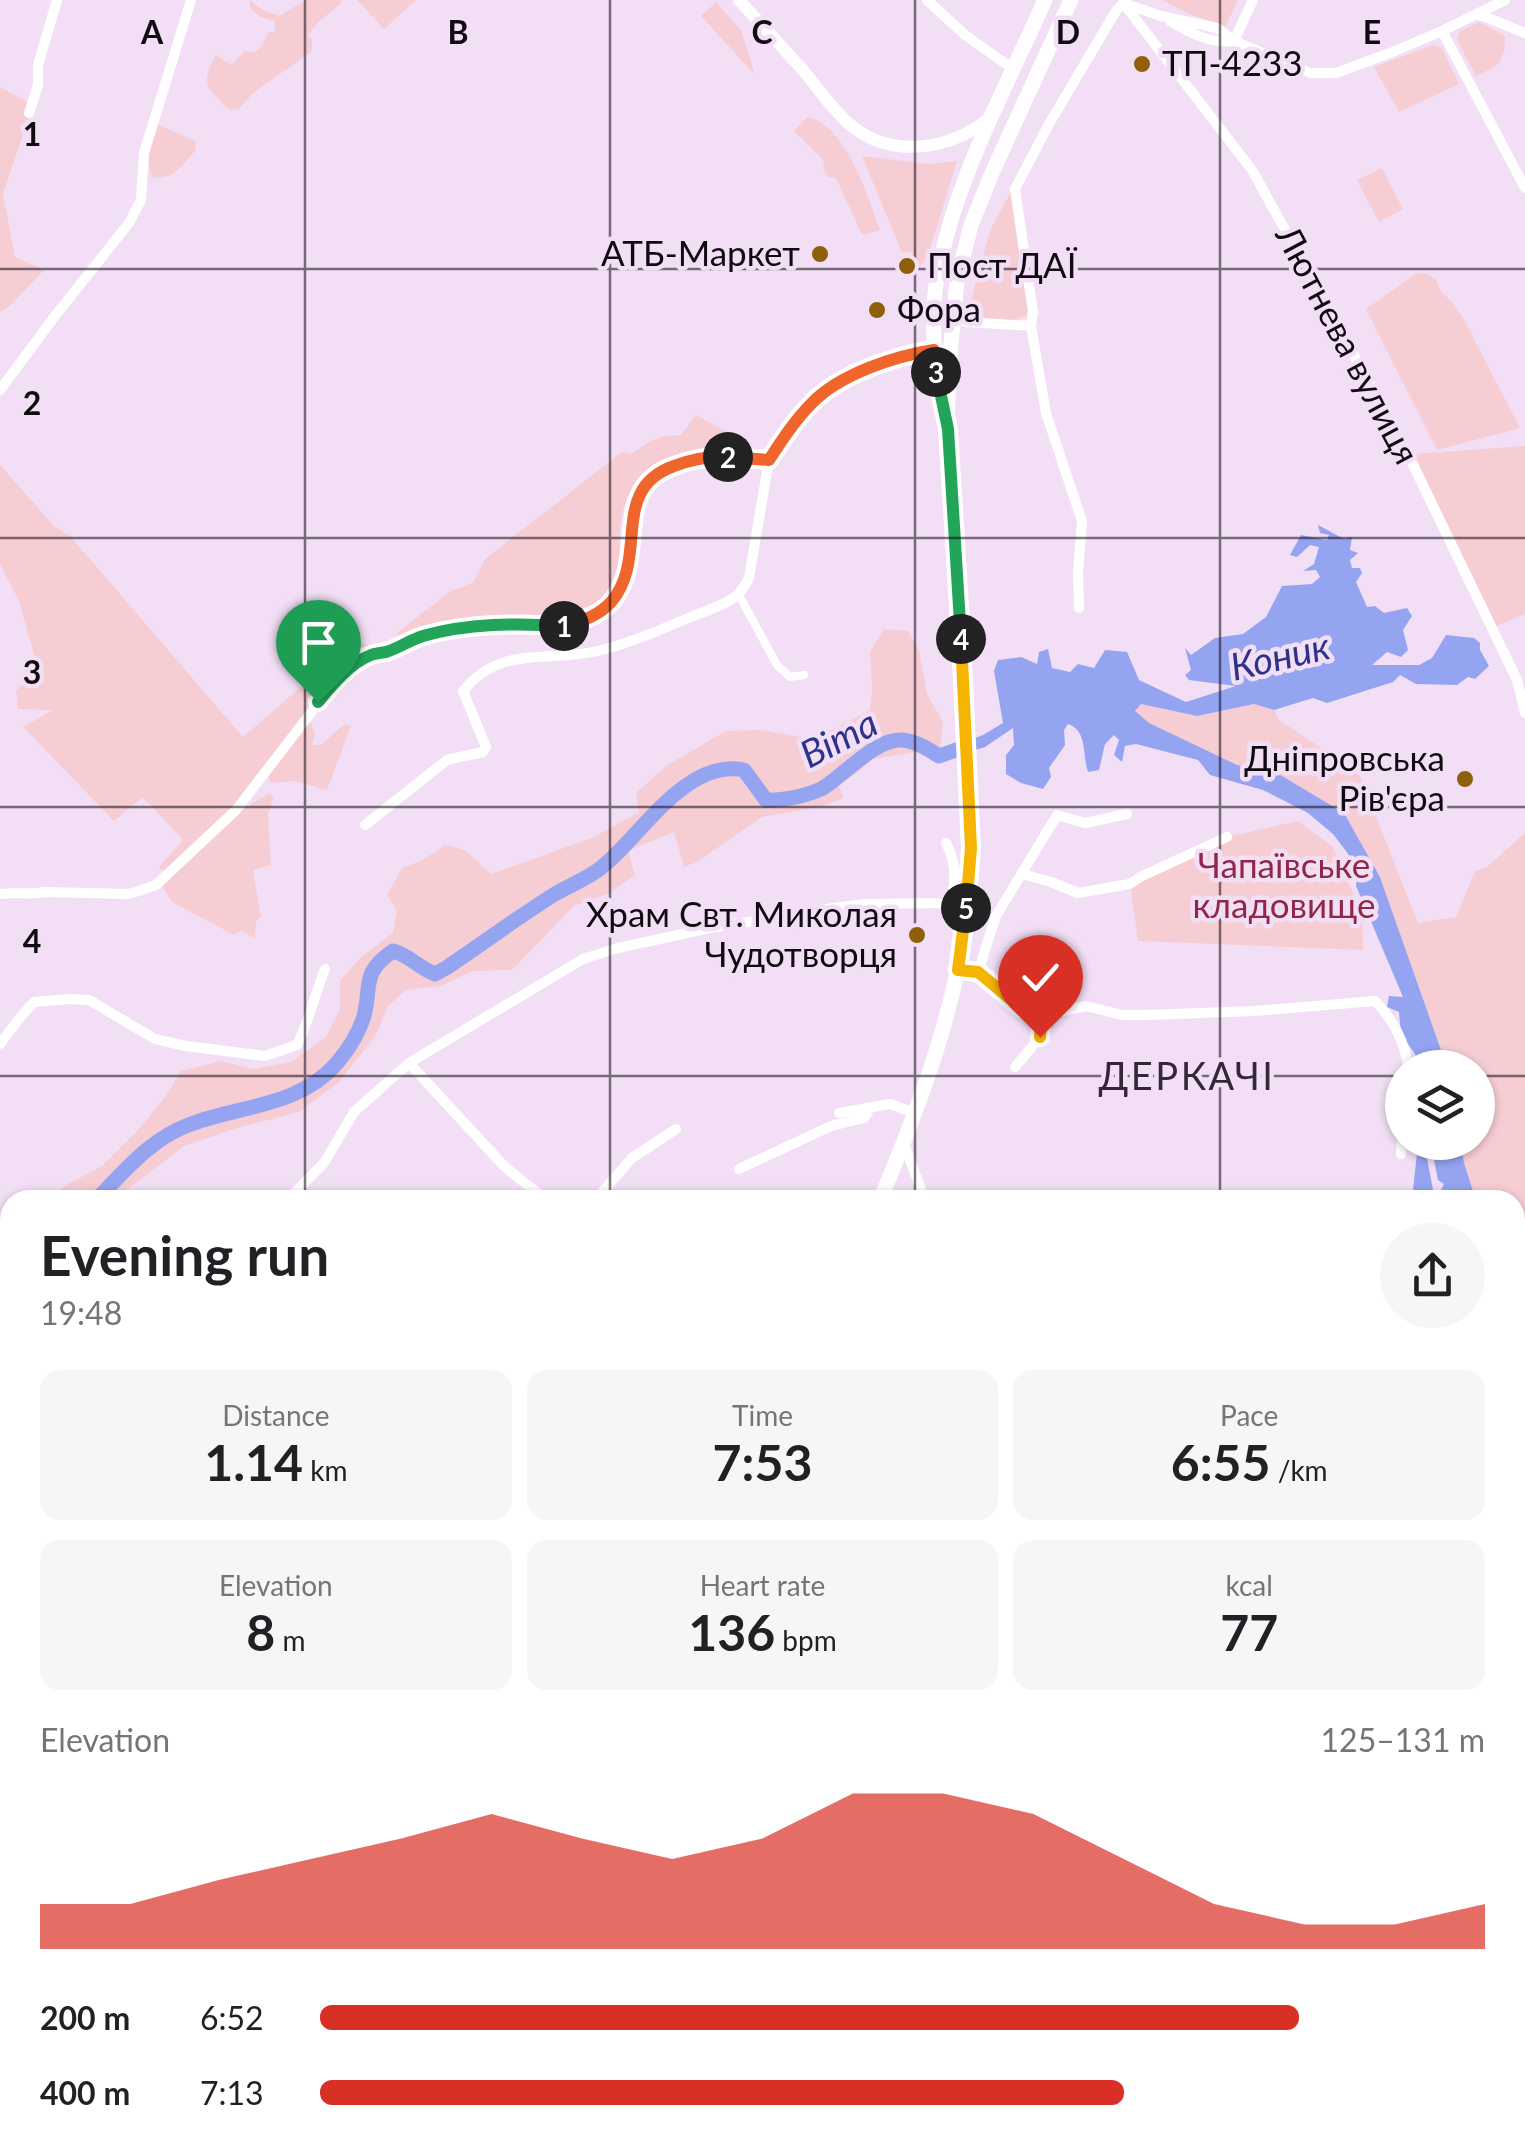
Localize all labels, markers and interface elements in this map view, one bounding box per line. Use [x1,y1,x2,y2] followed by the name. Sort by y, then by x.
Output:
[140,12,164,51] text: A
[447,12,469,51] text: B
[751,12,773,51] text: C
[1056,12,1080,51] text: D
[1363,12,1381,51] text: E
[1162,41,1303,83] place label: ТП-4233
[1131,53,1153,75] marker: ТП-4233
[23,114,41,153] text: 1
[1268,217,1429,470] street label: Лютнева вулиця
[601,231,800,273] place label: АТБ-Маркет
[809,243,831,265] marker: АТБ-Маркет
[927,243,1078,285] place label: Пост ДАЇ
[896,255,918,277] marker: Пост ДАЇ
[897,287,981,329] place label: Фора
[866,299,888,321] marker: Фора
[911,347,961,397] pin: 3
[928,355,944,389] text: 3
[23,383,41,422] text: 2
[703,432,753,482] pin: 2
[720,440,736,474] text: 2
[276,600,361,703] pin
[539,601,589,651] pin: 1
[556,609,572,643] text: 1
[936,614,986,664] pin: 4
[291,615,346,670] icon: arrive
[1225,621,1334,689] water label: Коник
[953,622,969,656] text: 4
[23,652,41,691] text: 3
[792,698,884,776] water label: Віта
[1244,736,1445,818] place label: Дніпровська Рів'єра
[1454,768,1476,790] marker: Дніпровська Рів'єра
[1192,843,1376,925] park label: Чапаївське кладовище
[941,883,991,933] pin: 5
[958,891,974,925] text: 5
[586,892,897,974] place label: Храм Свт. Миколая Чудотворця
[23,921,41,960] text: 4
[906,924,928,946] marker: Храм Свт. Миколая Чудотворця
[998,935,1083,1038] pin
[1013,950,1068,1005] icon: check
[1385,1050,1495,1160] map controls
[1385,1050,1495,1160] button: layers
[1099,1052,1276,1098] district label: ДЕРКАЧІ
[40,1222,329,1288] text: Evening run
[1380,1223,1485,1328] button: share
[40,1293,122,1332] text: 19:48
[222,1398,330,1432] text: Distance
[732,1398,793,1432] text: Time
[1220,1398,1278,1432] text: Pace
[204,1432,303,1492] text: 1.14
[713,1432,812,1492] text: 7:53
[1171,1432,1271,1492] text: 6:55
[303,1453,347,1487] text: km
[1271,1453,1328,1487] text: /km
[219,1568,333,1602] text: Elevation
[700,1568,825,1602] text: Heart rate
[1225,1568,1273,1602] text: kcal
[246,1602,275,1662] text: 8
[688,1602,775,1662] text: 136
[1220,1602,1278,1662] text: 77
[275,1623,305,1657] text: m
[775,1623,837,1657] text: bpm
[40,1720,170,1759] text: Elevation
[1321,1720,1485,1759] text: 125–131 m
[40,1998,130,2037] text: 200 m
[200,1998,264,2037] text: 6:52
[40,2073,130,2112] text: 400 m
[200,2073,264,2112] text: 7:13

